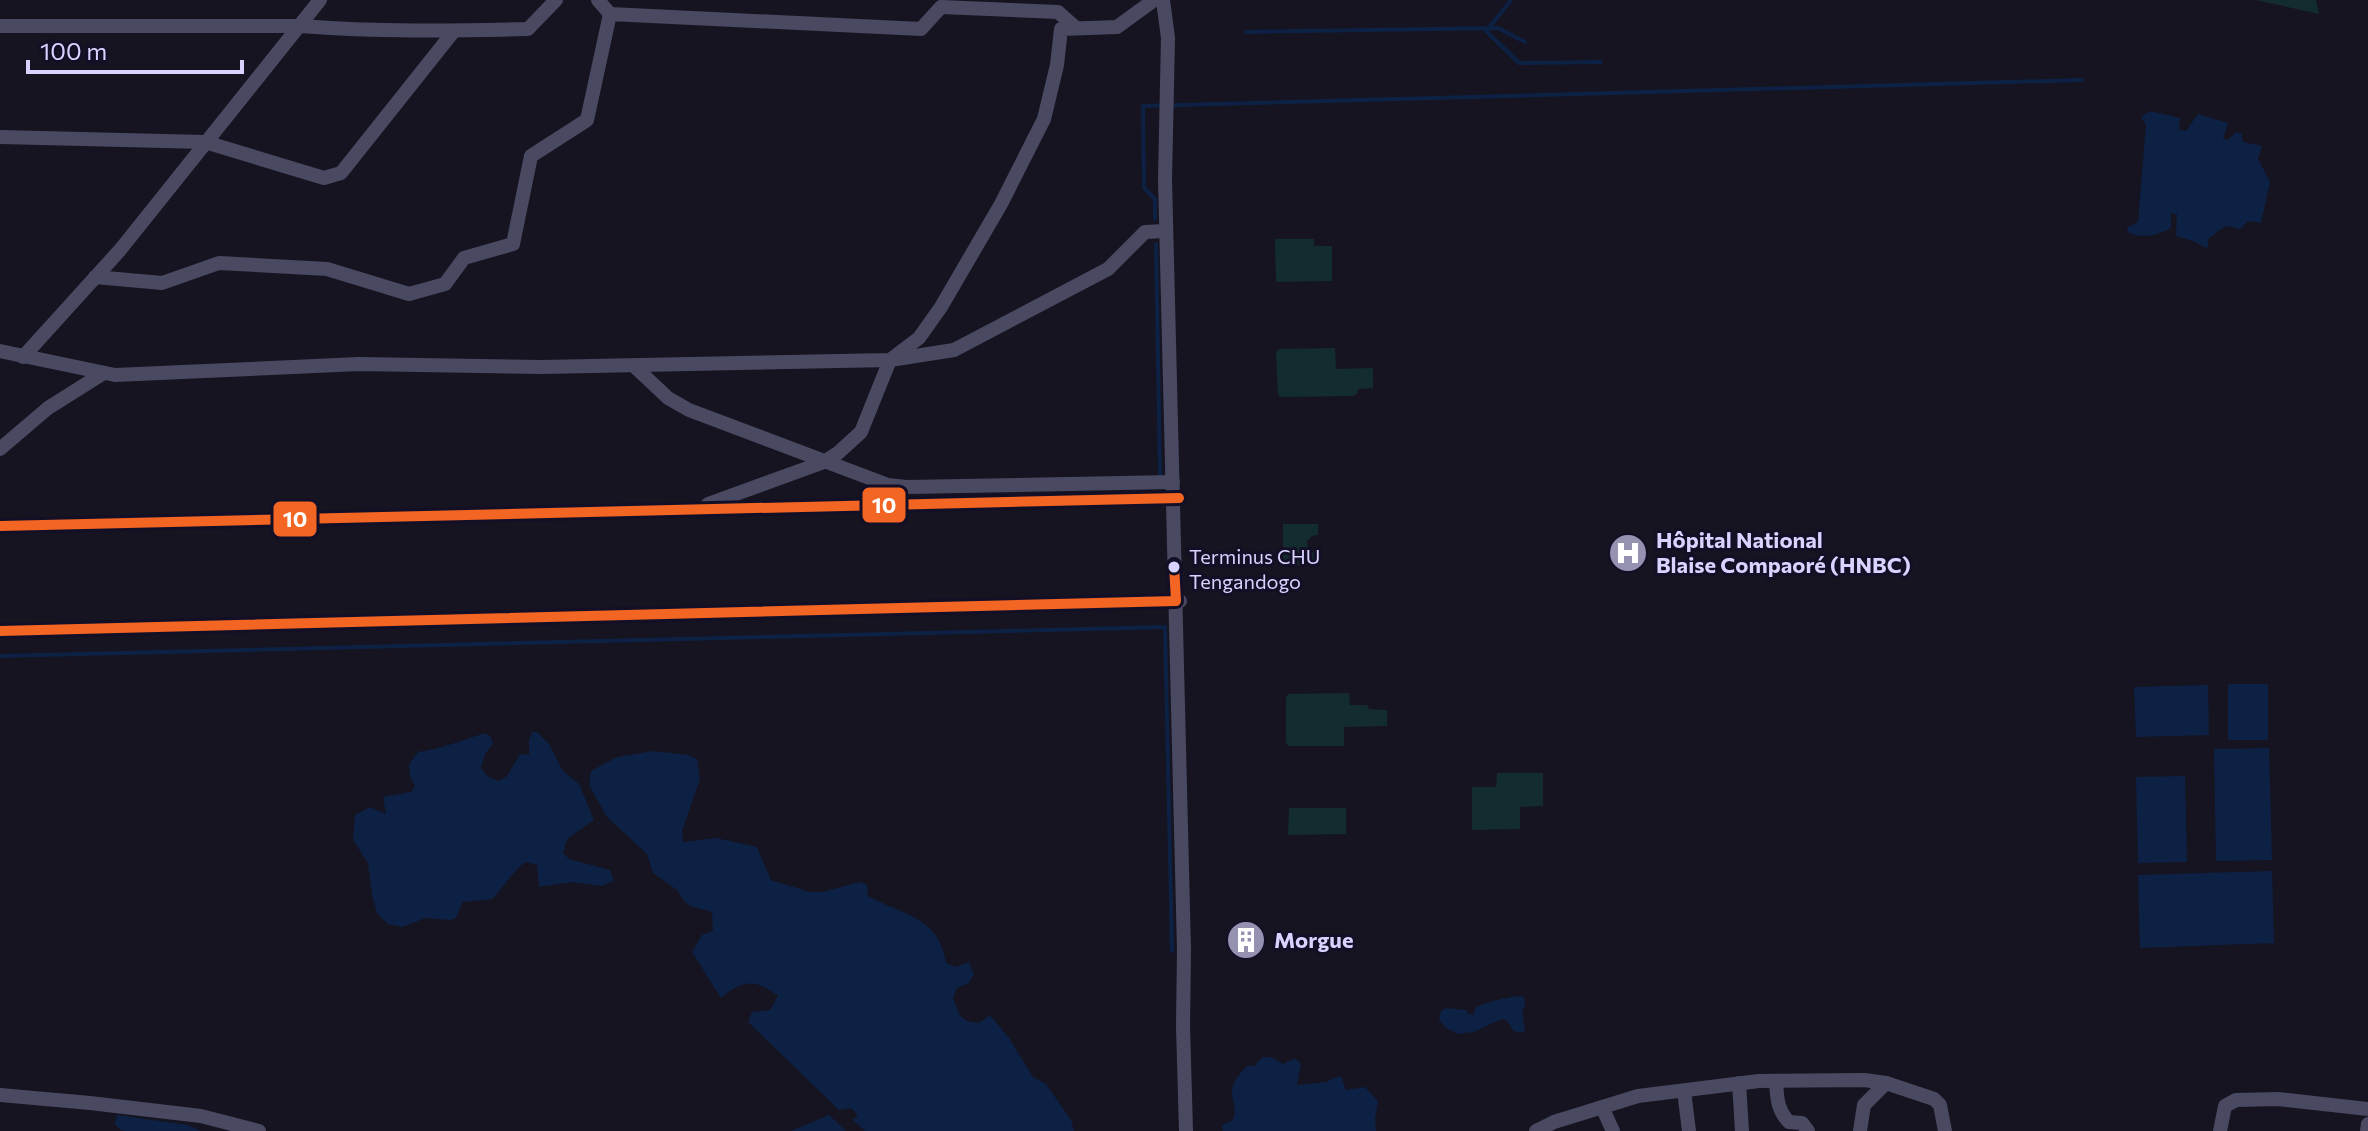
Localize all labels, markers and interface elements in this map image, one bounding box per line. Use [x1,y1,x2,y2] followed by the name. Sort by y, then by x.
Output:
[28,24,242,74] scale bar
[40,36,107,65] text: 100 m
[861,486,907,524] line badge: 10
[872,491,896,518] text: 10
[272,500,318,538] line badge: 10
[283,505,307,532] text: 10
[1656,526,1911,578] place label: Hôpital National Blaise Compaoré (HNBC)
[1607,532,1649,574] hospital icon: Hôpital National Blaise Compaoré (HNBC)
[1189,544,1320,593] place label: Terminus CHU Tengandogo
[1166,559,1182,575] marker: Terminus CHU Tengandogo
[1225,919,1267,961] building icon: Morgue
[1274,926,1354,953] place label: Morgue

